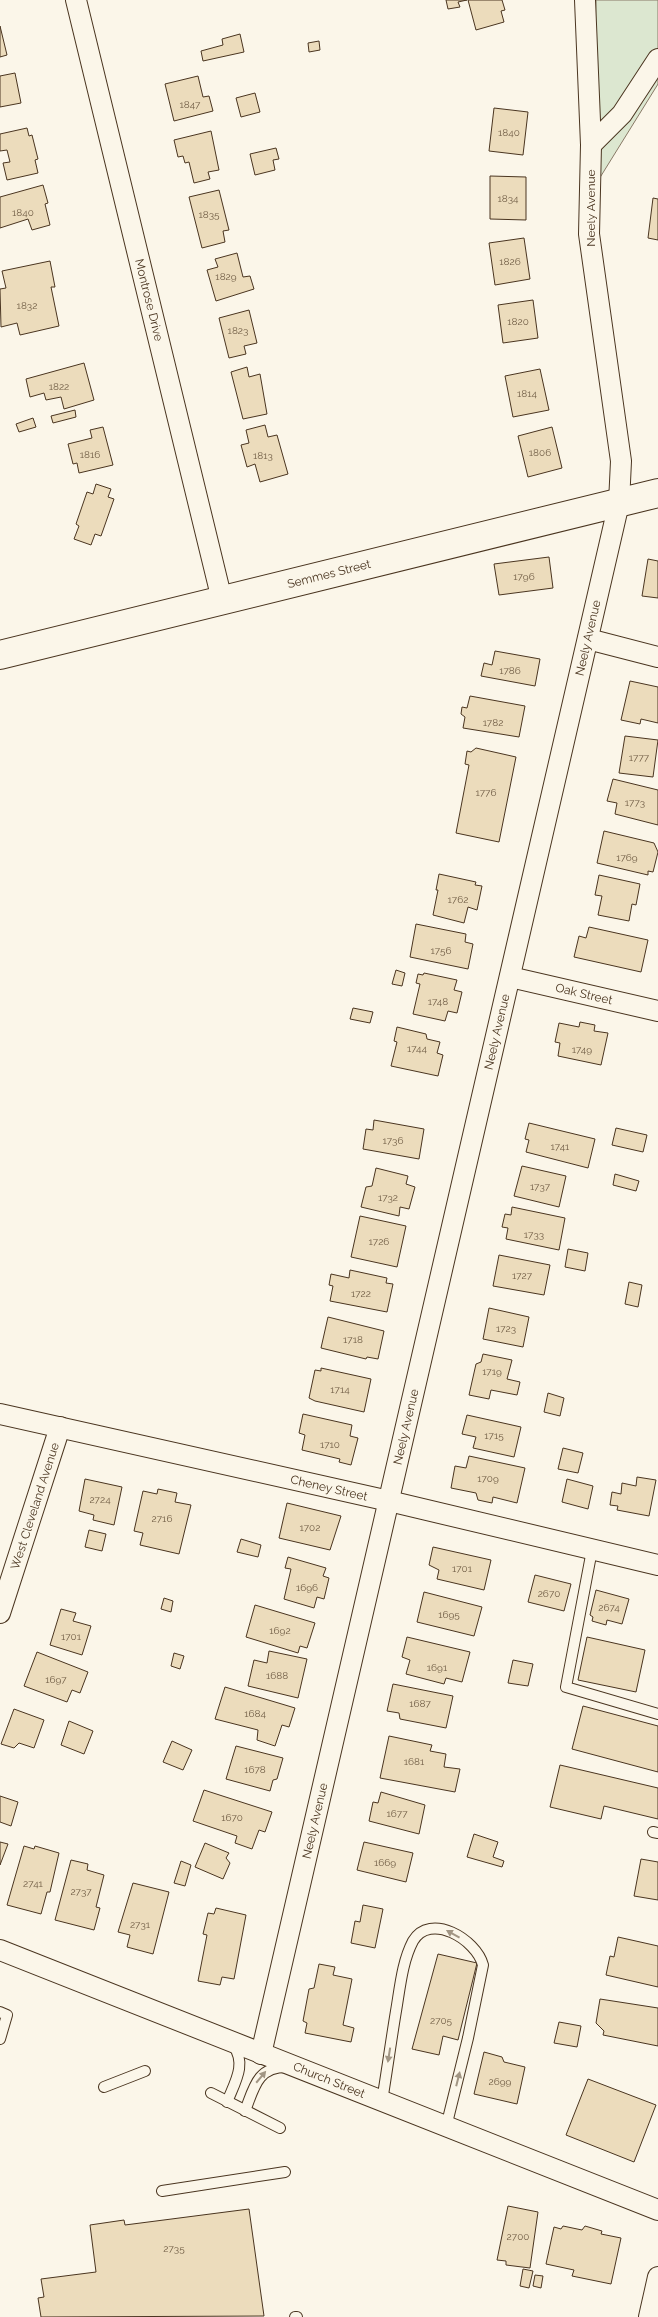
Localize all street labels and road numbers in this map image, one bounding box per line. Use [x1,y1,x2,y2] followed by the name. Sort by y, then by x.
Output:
[584,169,598,247] street label: Neely Avenue
[132,257,166,343] street label: Montrose Drive
[286,557,372,591] street label: Semmes Street
[572,599,604,677] street label: Neely Avenue
[554,981,614,1007] street label: Oak Street
[481,993,513,1071] street label: Neely Avenue
[390,1388,422,1466] street label: Neely Avenue
[8,1441,62,1571] street label: West Cleveland Avenue
[289,1472,369,1504] street label: Cheney Street
[299,1782,331,1860] street label: Neely Avenue
[291,2059,367,2101] street label: Church Street

